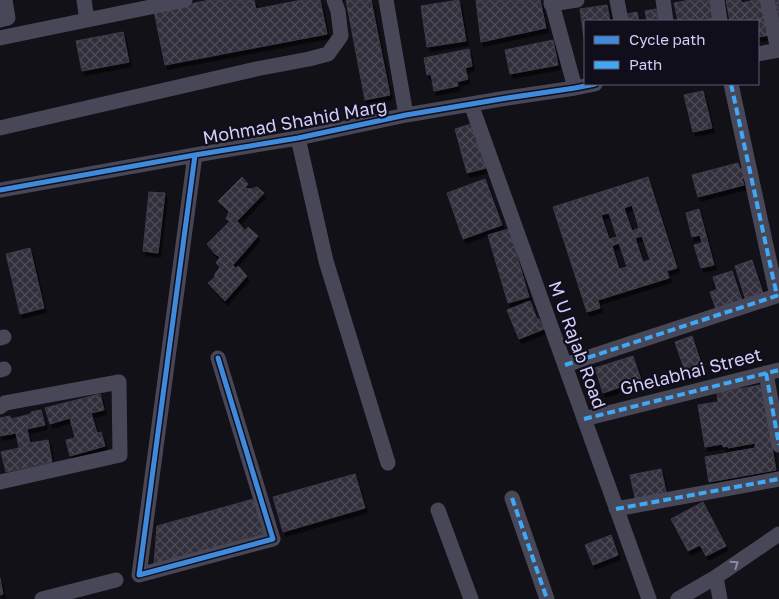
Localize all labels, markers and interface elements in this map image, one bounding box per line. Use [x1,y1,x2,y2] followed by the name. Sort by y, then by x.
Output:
[584,20,759,85] legend
[629,30,705,48] text: Cycle path
[629,55,662,73] text: Path
[201,94,389,148] street label: Mohmad Shahid Marg
[545,278,611,412] street label: M U Rajab Road
[618,343,764,399] street label: Ghelabhai Street
[729,561,738,570] one-way arrow

